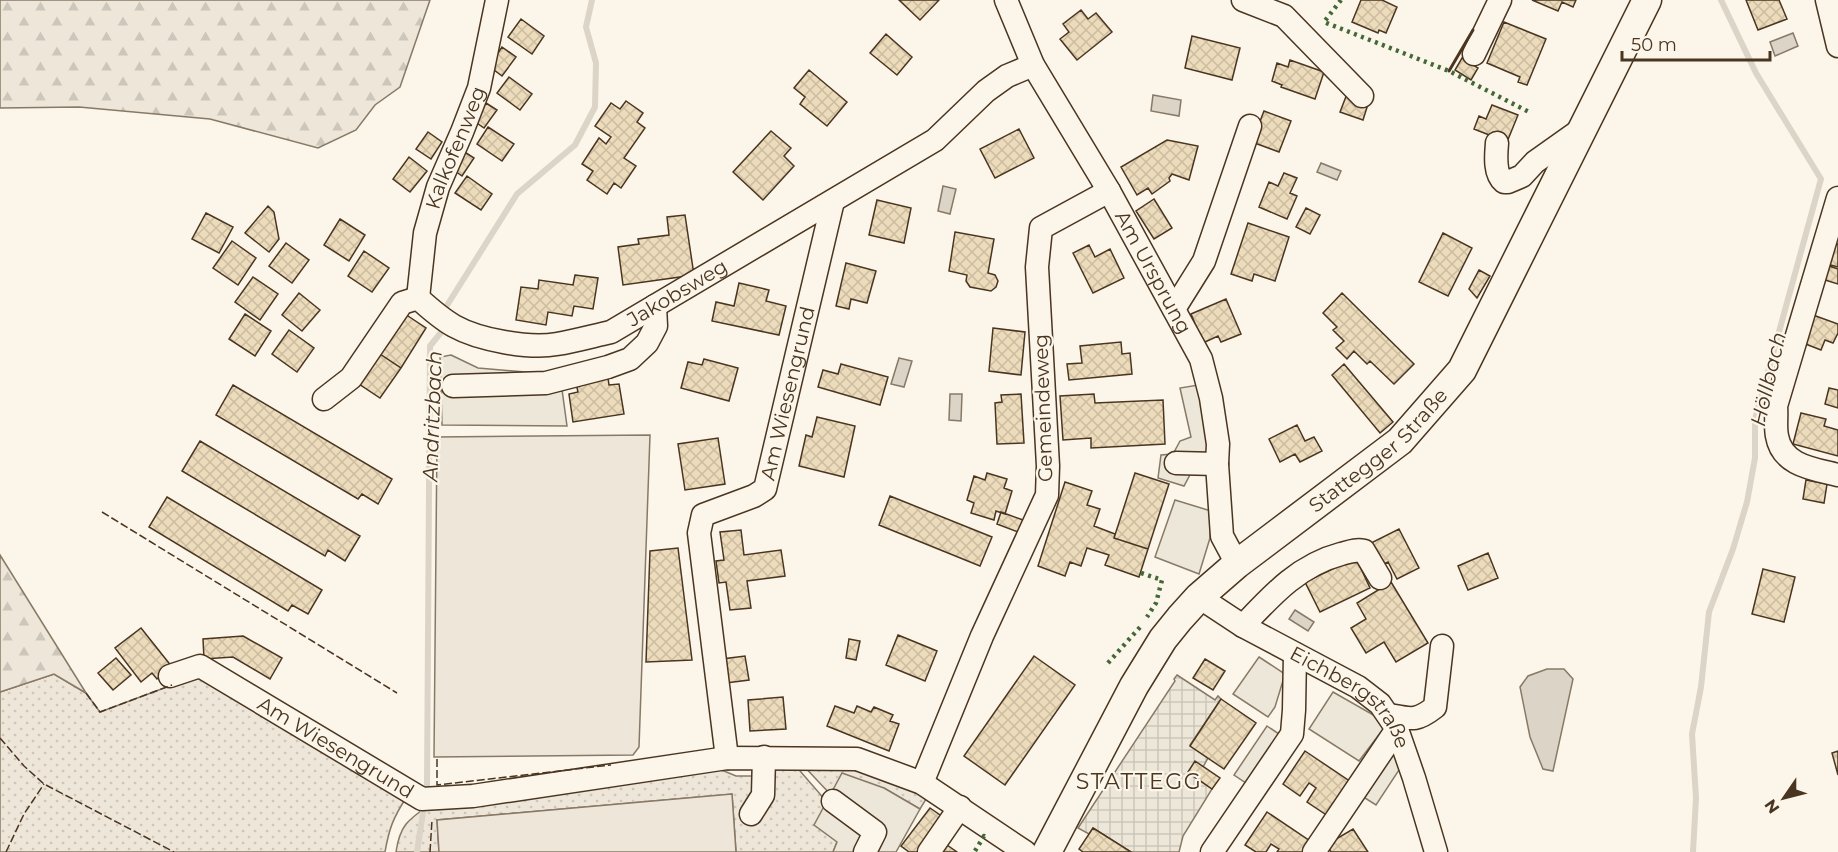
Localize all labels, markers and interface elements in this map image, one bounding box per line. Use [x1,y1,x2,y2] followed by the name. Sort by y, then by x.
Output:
[1622,24,1770,62] scale bar
[1631,34,1677,56] text: 50 m
[420,83,490,212] street label: Kalkofenweg
[1110,206,1197,338] street label: Am Ursprung
[622,254,732,332] street label: Jakobsweg
[755,304,820,483] street label: Am Wiesengrund
[1745,329,1791,429] water label: Höllbach
[1028,334,1058,482] street label: Gemeindeweg
[417,350,447,484] water label: Andritzbach
[1304,383,1453,518] street label: Stattegger Straße
[1286,641,1415,751] street label: Eichbergstraße
[253,691,418,803] street label: Am Wiesengrund
[1076,768,1202,795] district label: STATTEGG
[1754,768,1814,828] north arrow
[1761,796,1784,817] text: N

